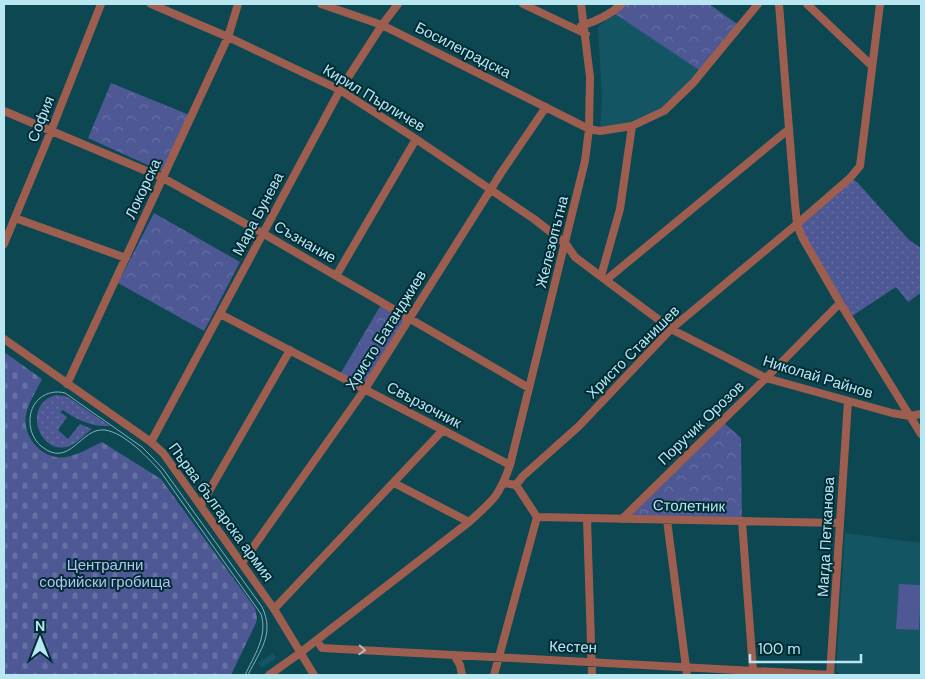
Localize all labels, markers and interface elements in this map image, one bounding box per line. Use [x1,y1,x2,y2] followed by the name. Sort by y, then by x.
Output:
[412,17,515,83] street label: Босилеградска
[319,60,429,136] street label: Кирил Пърличев
[23,93,59,145] street label: София
[120,155,166,222] street label: Локорска
[228,168,289,259] street label: Мара Бунева
[531,193,573,290] street label: Железопътна
[270,216,340,268] street label: Съзнание
[341,266,431,394] street label: Христо Батанджиев
[582,301,684,403] street label: Христо Станишев
[760,351,876,403] street label: Николай Райнов
[383,377,465,433] street label: Свързочник
[654,377,749,469] street label: Поручик Орозов
[164,439,278,585] street label: Първа българска армия
[813,476,839,598] street label: Магда Петканова
[653,495,726,517] street label: Столетник
[39,555,171,592] park label: Централни софийски гробища
[15,614,65,664] north arrow
[35,617,45,635] text: N
[750,632,861,664] scale bar
[549,636,597,658] street label: Кестен
[758,639,801,659] text: 100 m
[358,644,366,655] one-way arrow

